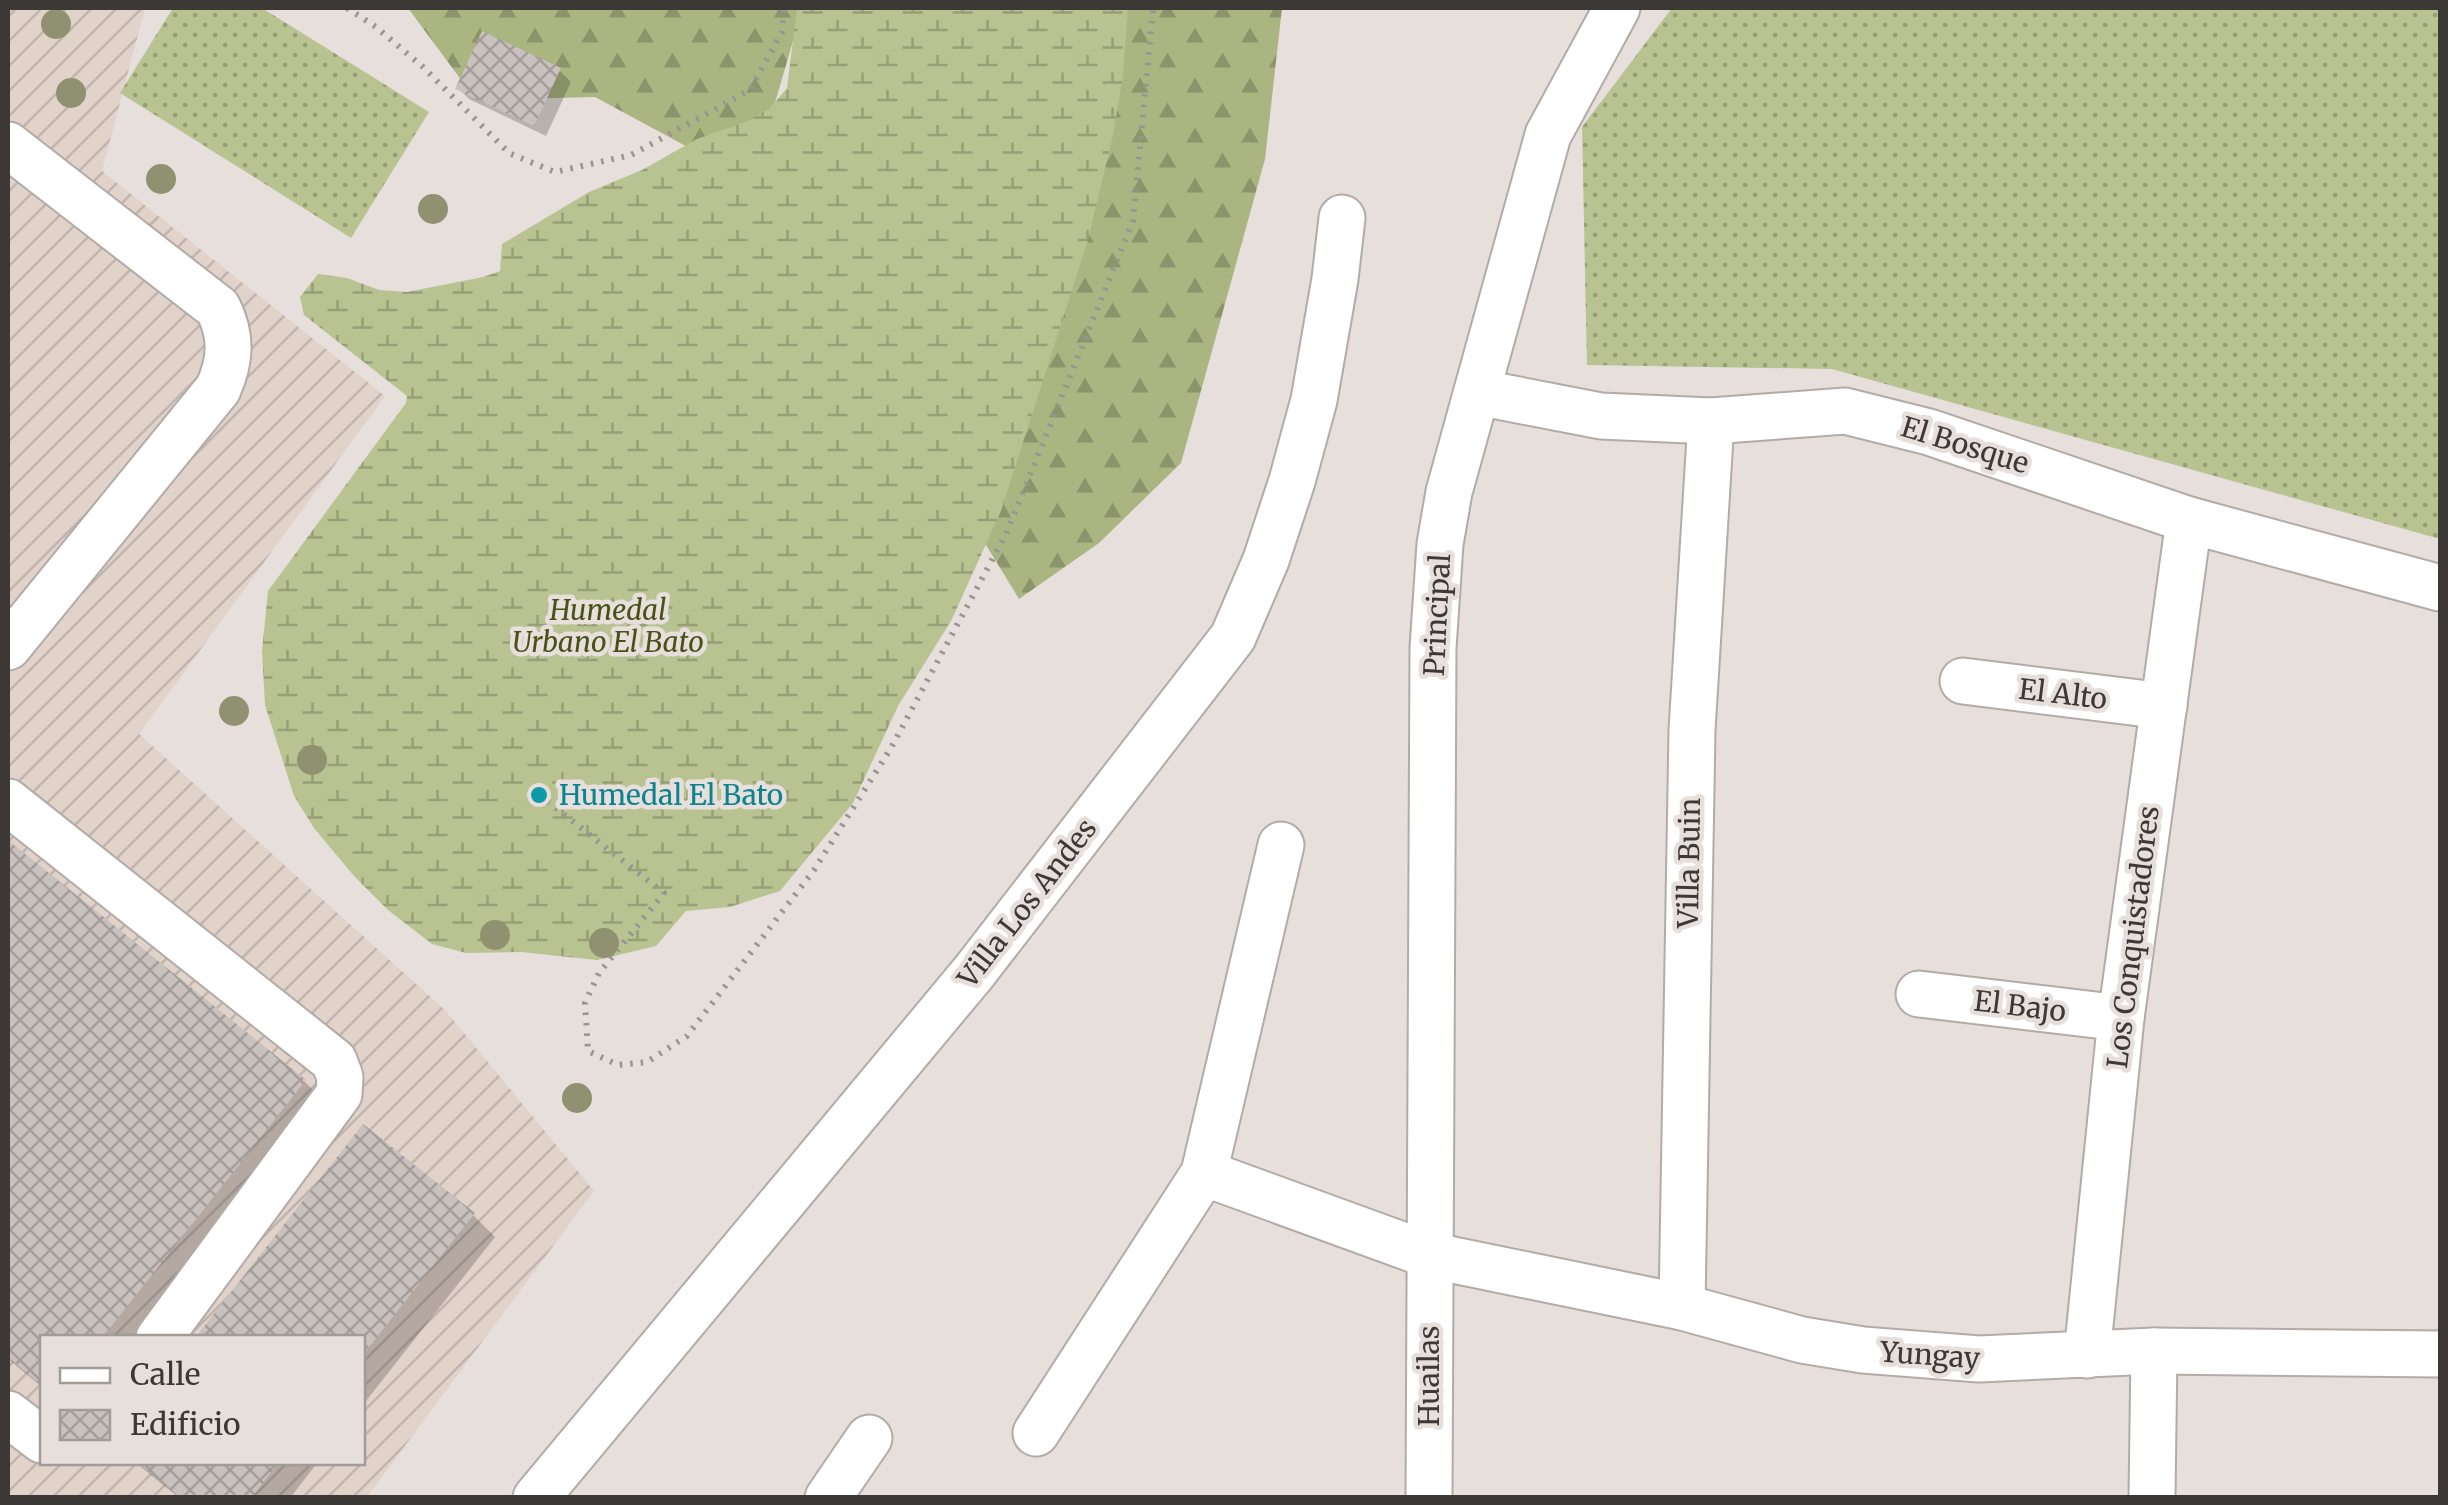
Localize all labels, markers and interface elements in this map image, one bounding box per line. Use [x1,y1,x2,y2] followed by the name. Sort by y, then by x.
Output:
[1897,409,2033,481] street label: El Bosque
[1416,553,1458,677] street label: Principal
[512,592,704,660] park label: Humedal Urbano El Bato
[2017,671,2109,717] street label: El Alto
[559,777,783,813] place label: Humedal El Bato
[528,784,550,806] marker: Humedal El Bato
[1670,798,1708,929] street label: Villa Buin
[2099,804,2167,1070] street label: Los Conquistadores
[949,811,1104,996] street label: Villa Los Andes
[1972,983,2068,1029] street label: El Bajo
[1411,1325,1447,1427] street label: Huailas
[1878,1333,1982,1376] street label: Yungay
[40,1335,365,1465] legend
[130,1355,200,1393] text: Calle
[130,1405,241,1443] text: Edificio

